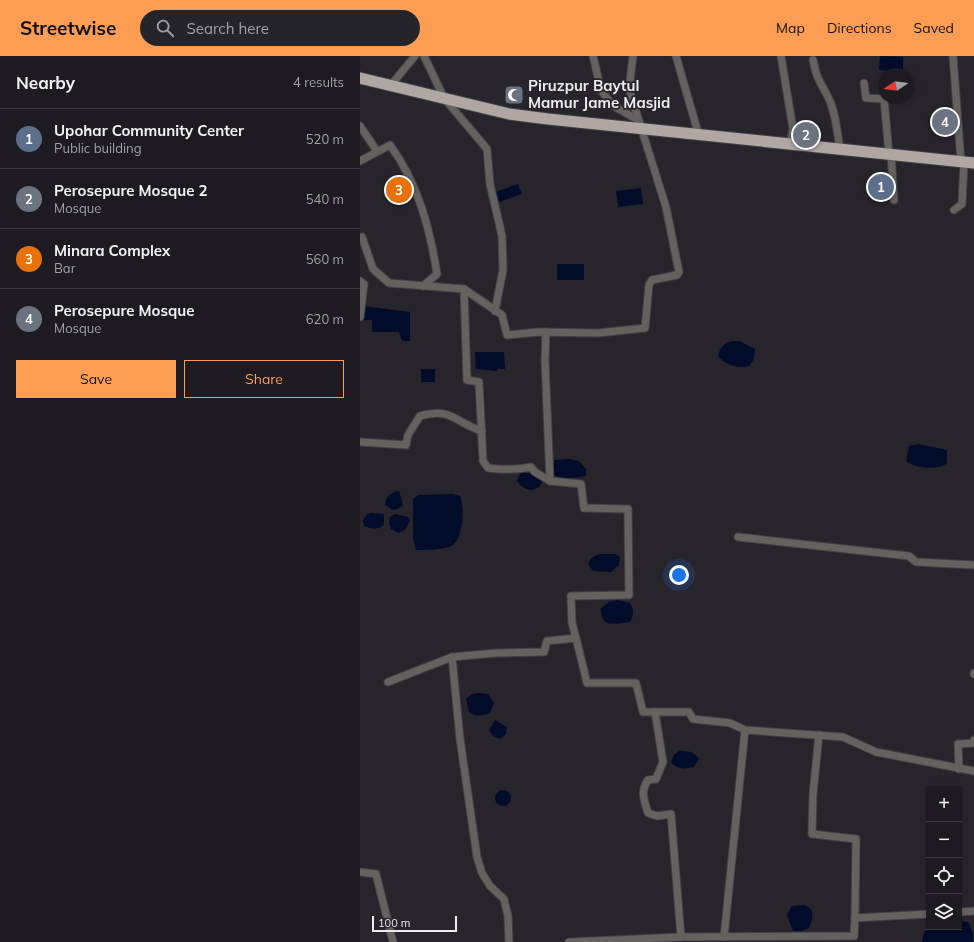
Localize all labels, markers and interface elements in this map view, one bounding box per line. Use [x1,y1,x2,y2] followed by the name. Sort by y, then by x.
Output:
[140,10,420,46] search box
[20,16,116,40] text: Streetwise
[154,17,176,39] icon: search
[186,19,269,38] text: Search here
[776,19,805,37] text: Map
[827,19,892,37] text: Directions
[914,19,954,37] text: Saved
[878,68,914,104] north arrow
[16,72,75,93] text: Nearby
[293,74,344,90] text: 4 results
[528,76,670,112] place label: Piruzpur Baytul Mamur Jame Masjid
[503,84,525,106] mosque icon: Piruzpur Baytul Mamur Jame Masjid
[932,107,958,137] pin: 4
[793,120,819,150] pin: 2
[54,121,244,140] text: Upohar Community Center
[25,131,33,147] text: 1
[306,131,344,147] text: 520 m
[54,140,142,156] text: Public building
[868,172,894,202] pin: 1
[386,175,412,205] pin: 3
[54,181,208,200] text: Perosepure Mosque 2
[25,191,33,207] text: 2
[306,191,344,207] text: 540 m
[54,200,101,216] text: Mosque
[54,241,170,260] text: Minara Complex
[25,251,33,267] text: 3
[306,251,344,267] text: 560 m
[54,260,75,276] text: Bar
[54,301,194,320] text: Perosepure Mosque
[25,311,33,327] text: 4
[306,311,344,327] text: 620 m
[54,320,101,336] text: Mosque
[16,360,176,398] button: Save
[184,360,344,398] button: Share
[669,565,689,585] your location
[926,786,962,930] map controls
[926,786,962,822] button: +
[926,822,962,858] button: −
[926,858,962,894] button: locate
[926,894,962,930] button: layers
[372,914,457,933] scale bar
[378,916,410,930] text: 100 m

